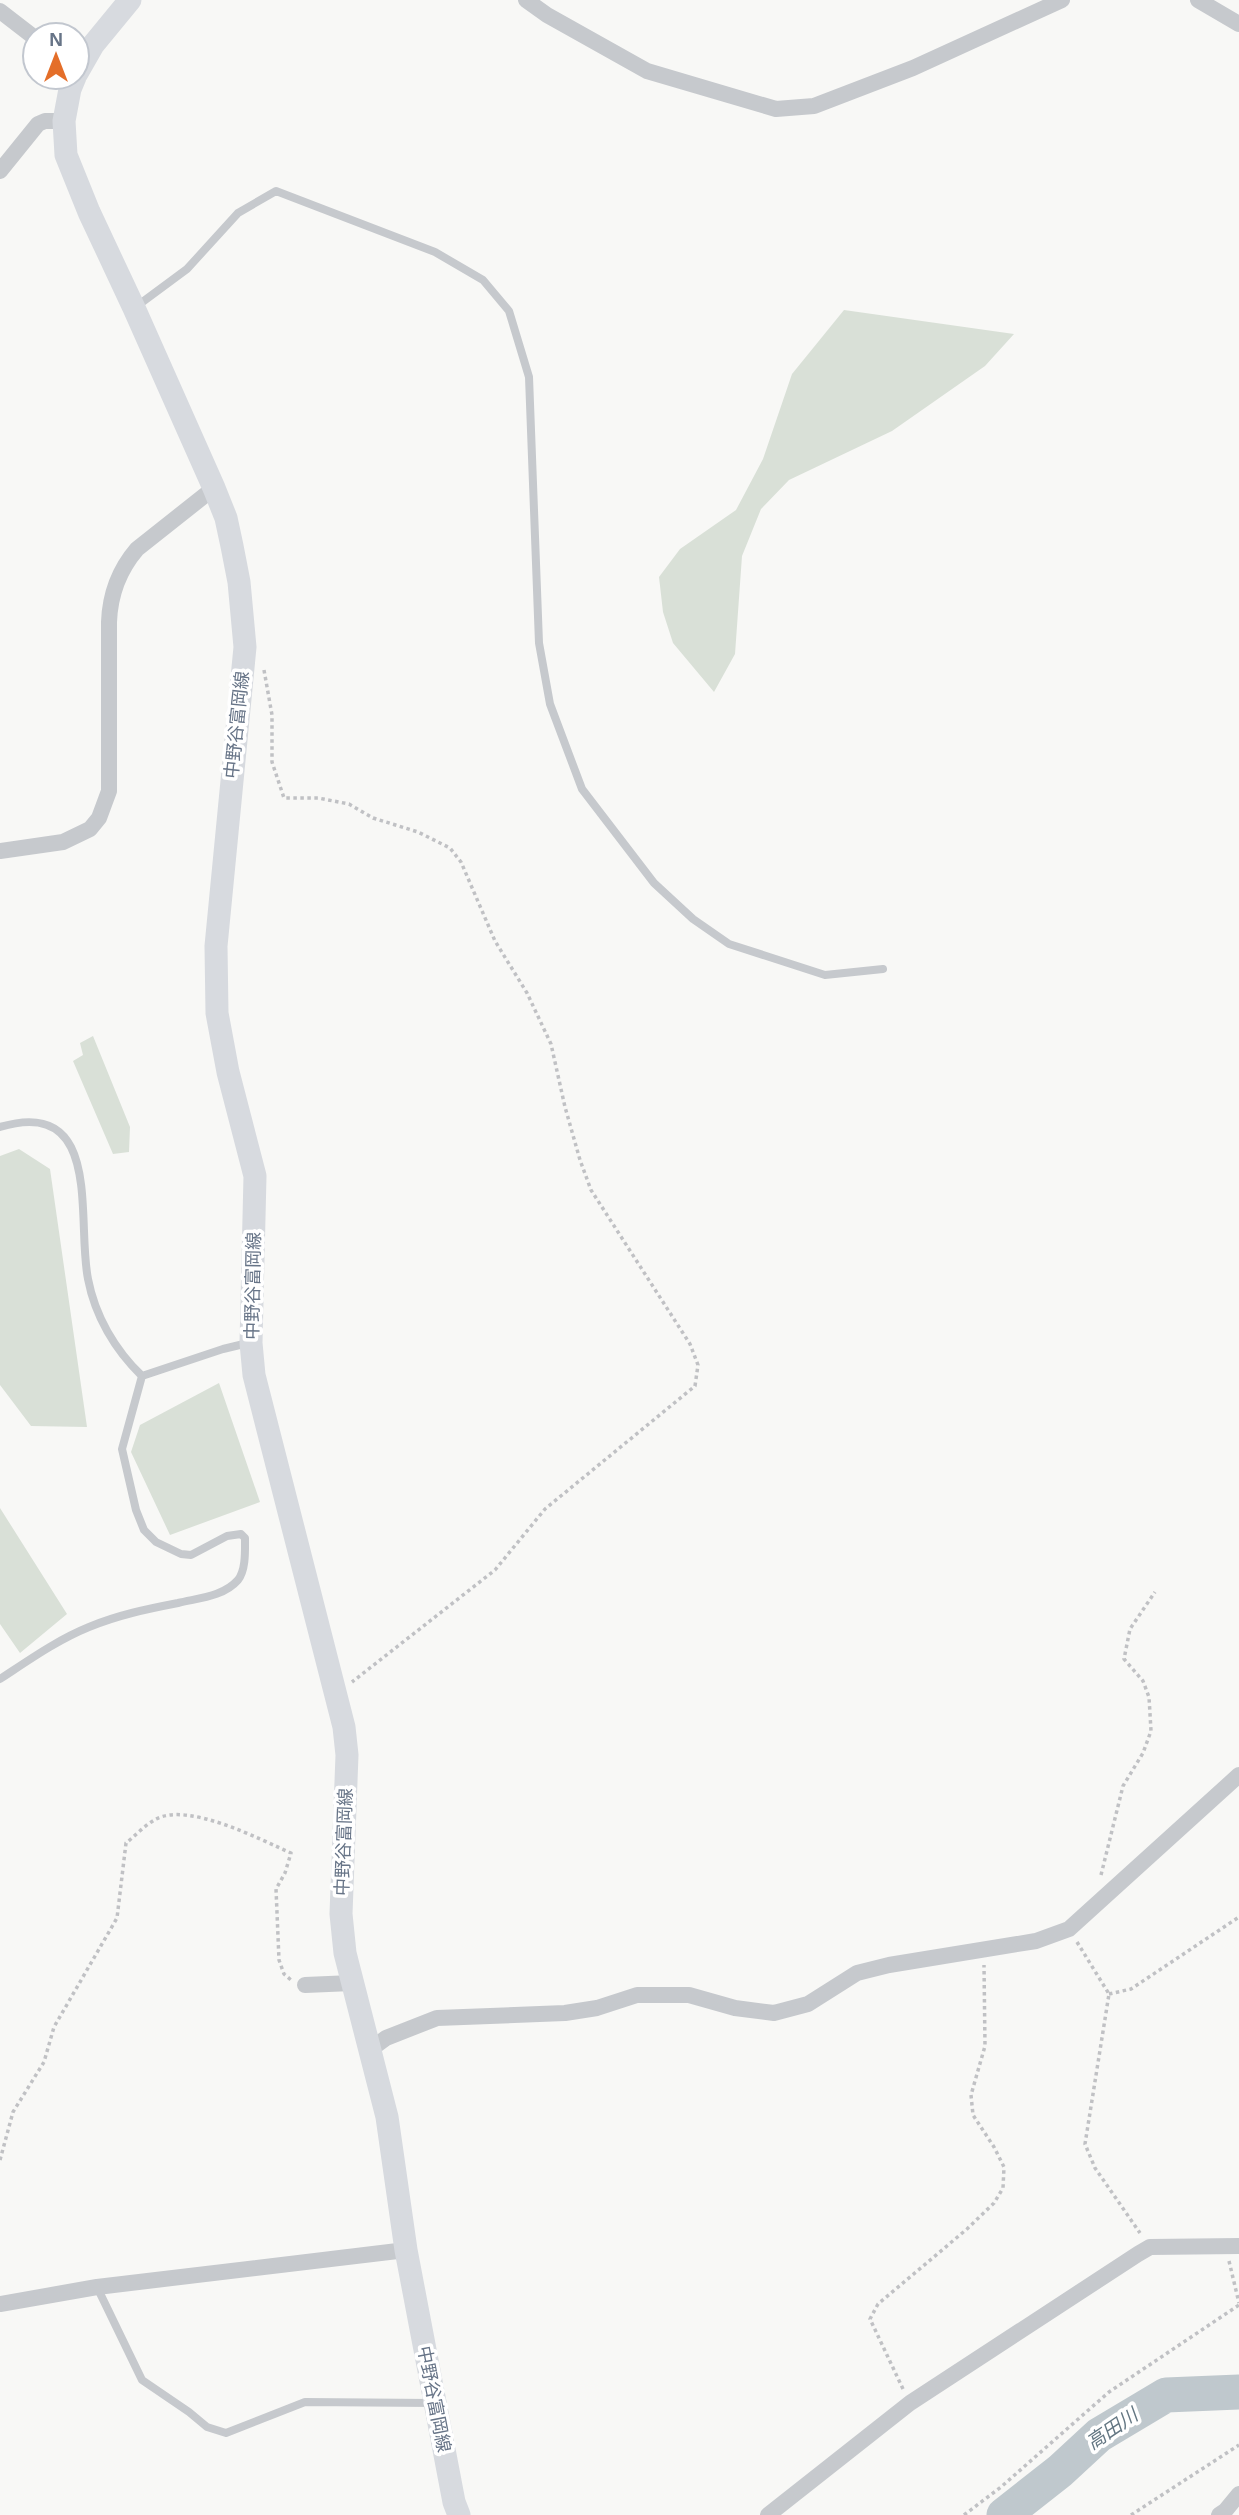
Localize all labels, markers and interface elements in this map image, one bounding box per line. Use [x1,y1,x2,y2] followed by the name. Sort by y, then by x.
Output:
[21,21,91,91] north arrow
[49,29,63,50] text: N
[221,670,253,780] street label: 中野谷富岡線
[242,1232,264,1340] street label: 中野谷富岡線
[332,1788,356,1896] street label: 中野谷富岡線
[414,2344,454,2454] street label: 中野谷富岡線
[1082,2403,1143,2454] water label: 高田川

